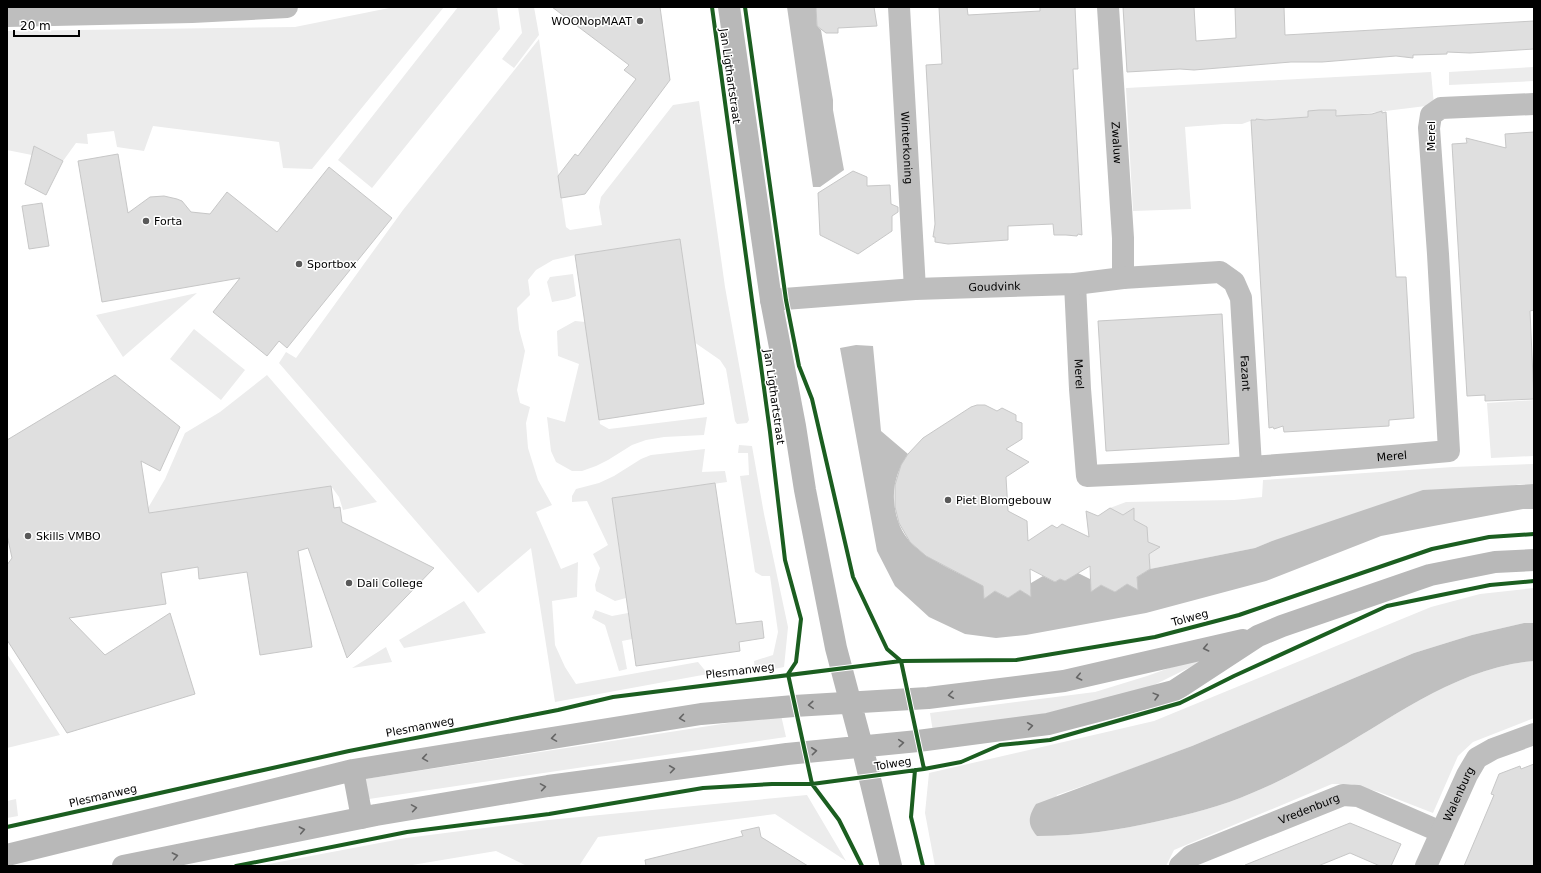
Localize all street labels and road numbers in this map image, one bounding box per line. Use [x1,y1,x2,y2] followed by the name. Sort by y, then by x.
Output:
[717,27,743,125] street label: Jan Ligthartstraat
[898,111,916,185] street label: Winterkoning
[1109,121,1125,164] street label: Zwaluw
[1425,121,1438,151] street label: Merel
[968,279,1021,294] street label: Goudvink
[761,348,787,446] street label: Jan Ligthartstraat
[1238,355,1253,392] street label: Fazant
[1072,358,1086,389] street label: Merel
[1376,448,1408,464] street label: Merel
[1169,607,1210,629] street label: Tolweg
[705,660,775,682] street label: Plesmanweg
[385,714,455,740] street label: Plesmanweg
[873,755,912,774] street label: Tolweg
[1440,764,1477,824] street label: Walenburg
[68,782,138,810] street label: Plesmanweg
[1277,791,1341,827] street label: Vredenburg

